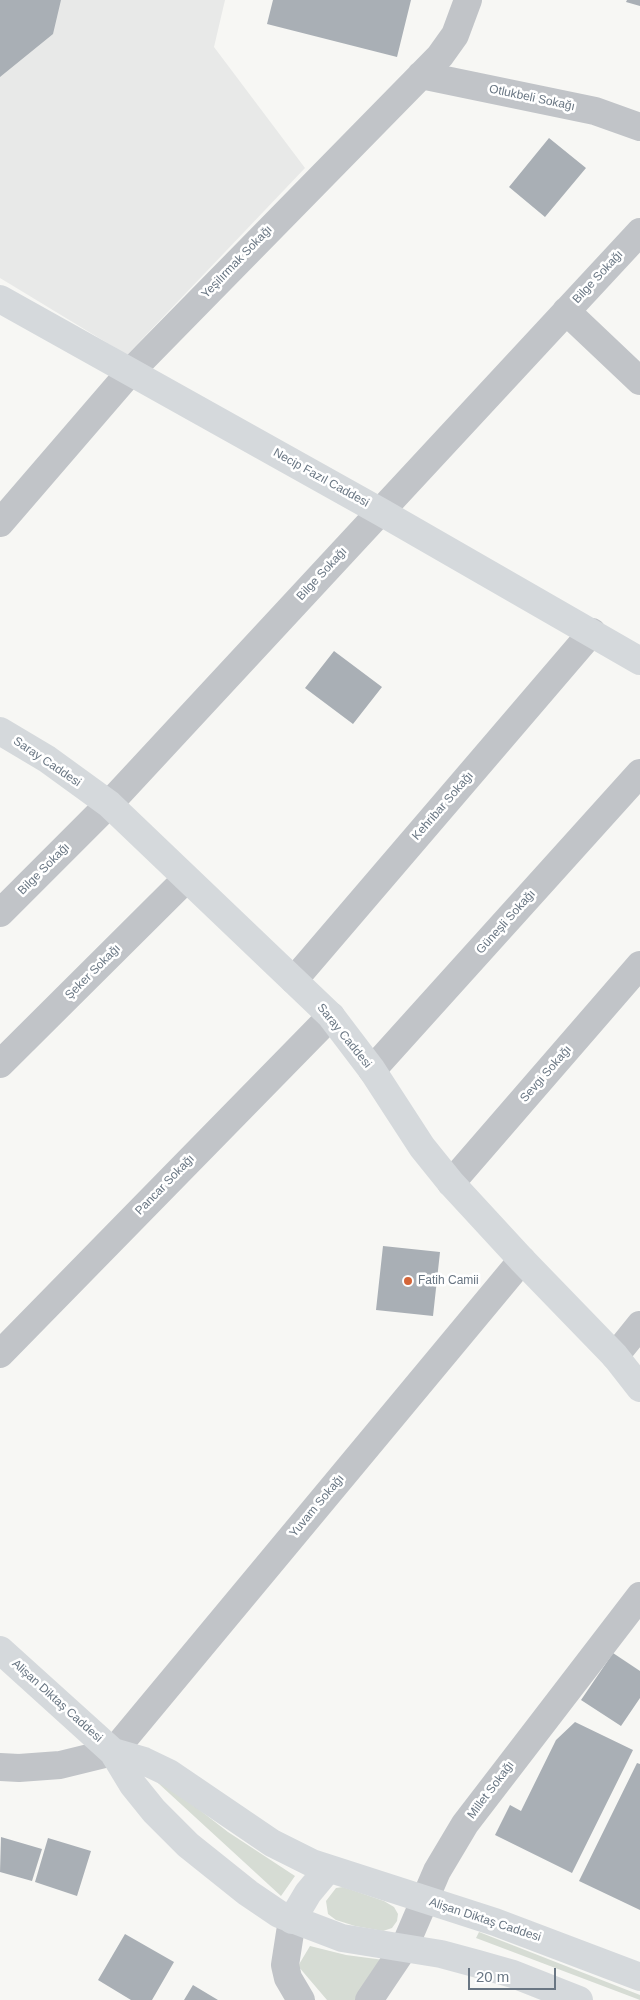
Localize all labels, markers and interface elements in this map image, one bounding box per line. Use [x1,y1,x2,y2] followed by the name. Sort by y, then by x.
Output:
[488,82,576,114] street label: Otlukbeli Sokağı
[199,223,275,301] street label: Yeşilırmak Sokağı
[570,247,626,307] street label: Bilge Sokağı
[271,446,371,510] street label: Necip Fazıl Caddesi
[294,544,350,604] street label: Bilge Sokağı
[10,734,84,790] street label: Saray Caddesi
[409,769,477,843] street label: Kehribar Sokağı
[15,840,73,898] street label: Bilge Sokağı
[473,887,539,957] street label: Güneşli Sokağı
[62,941,124,1003] street label: Şeker Sokağı
[314,1001,374,1071] street label: Saray Caddesi
[517,1043,575,1105] street label: Sevgi Sokağı
[132,1152,198,1218] street label: Pancar Sokağı
[418,1274,479,1288] place label: Fatih Camii
[402,1275,414,1287] marker: Fatih Camii
[287,1472,347,1540] street label: Yuvam Sokağı
[9,1657,105,1745] street label: Alişan Diktaş Caddesi
[465,1758,517,1822] street label: Millet Sokağı
[427,1895,543,1945] street label: Alişan Diktaş Caddesi
[470,1958,558,1990] scale bar
[476,1968,509,1985] text: 20 m

